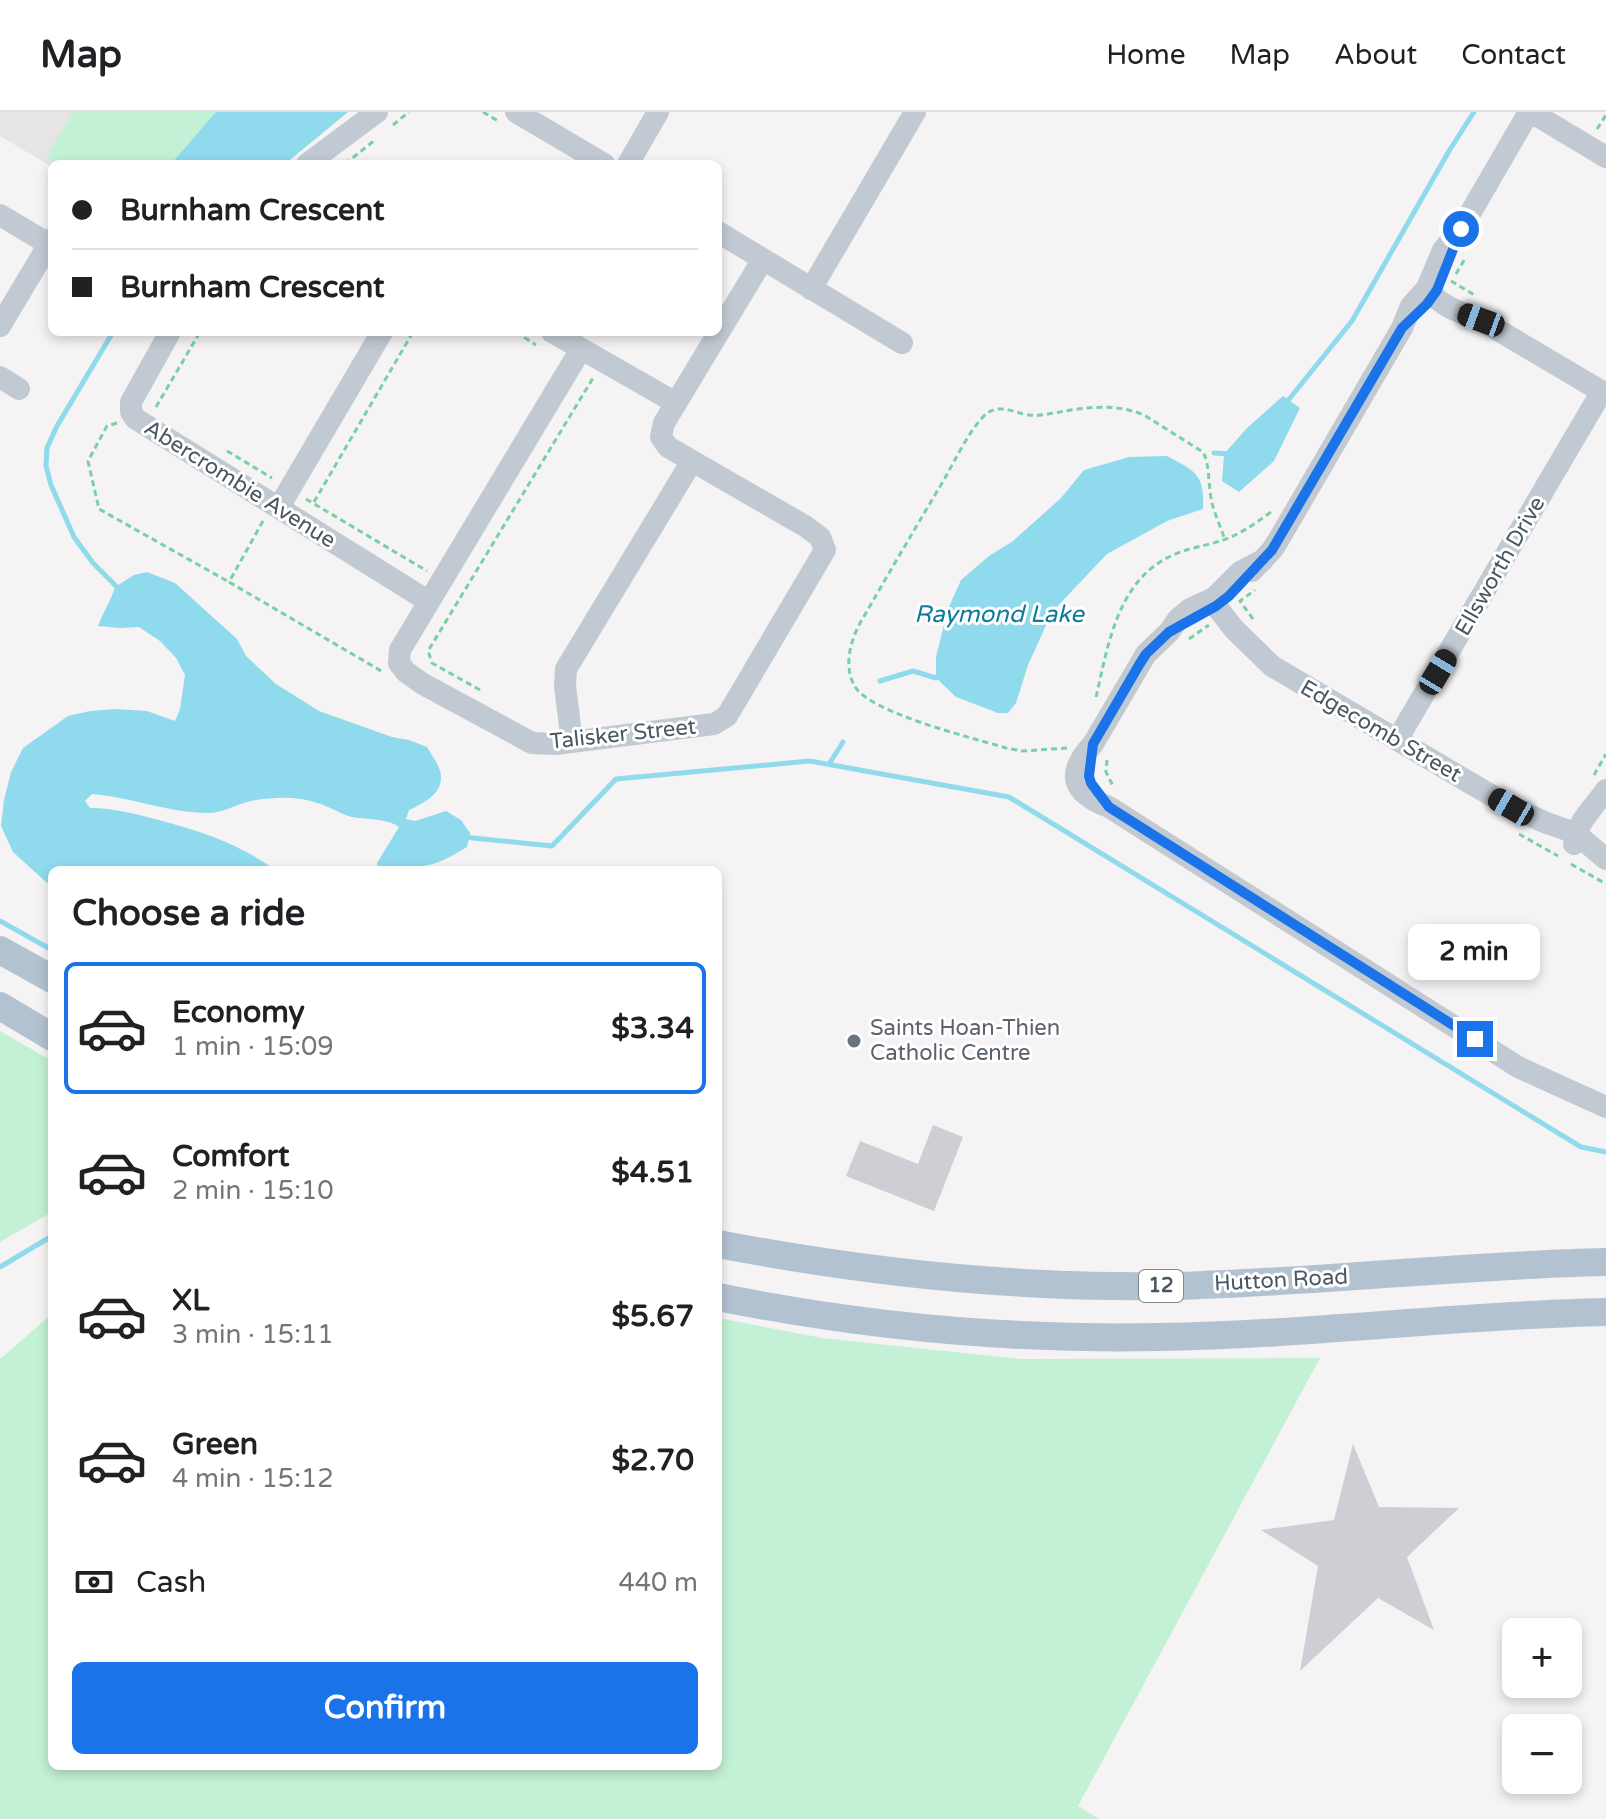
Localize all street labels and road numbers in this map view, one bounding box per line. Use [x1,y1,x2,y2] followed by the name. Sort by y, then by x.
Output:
[140,415,340,553] street label: Abercrombie Avenue
[1450,492,1550,640] street label: Ellsworth Drive
[1296,674,1466,788] street label: Edgecomb Street
[549,713,697,755] street label: Talisker Street
[1213,1264,1349,1296] street label: Hutton Road
[1139,1270,1183,1302] road number: 12

